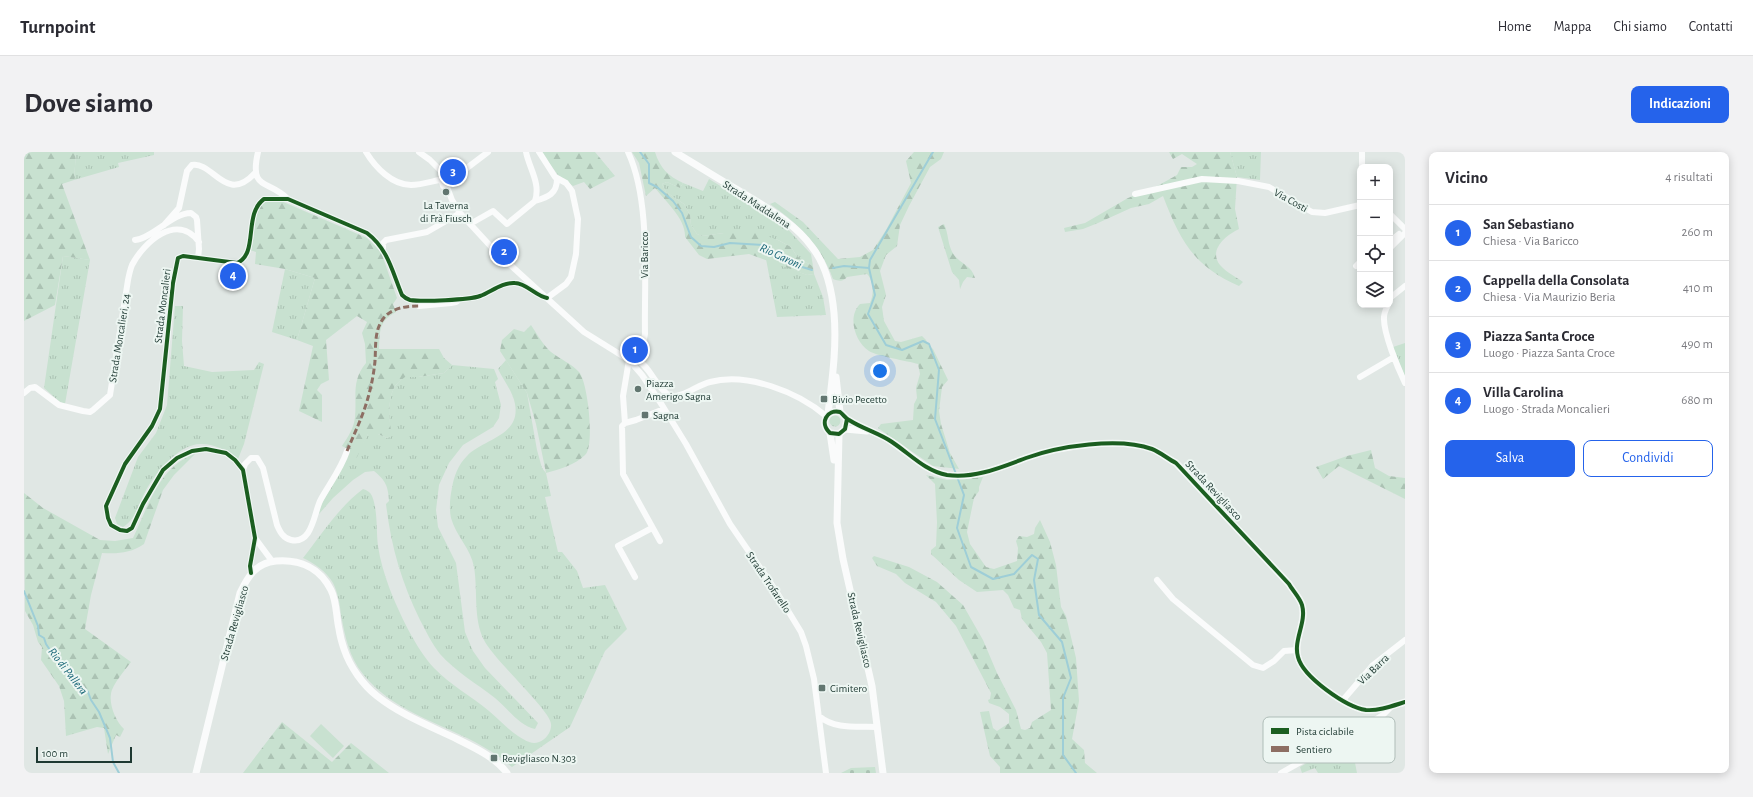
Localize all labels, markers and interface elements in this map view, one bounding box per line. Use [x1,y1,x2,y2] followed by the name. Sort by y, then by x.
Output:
[20,18,95,37] text: Turnpoint
[1498,20,1531,34] text: Home
[1553,20,1592,34] text: Mappa
[1614,20,1667,34] text: Chi siamo
[1689,20,1733,34] text: Contatti
[1631,86,1729,123] button: Indicazioni
[24,90,153,118] text: Dove siamo
[440,157,466,187] pin: 3
[1357,164,1393,308] map controls
[1357,164,1393,200] button: +
[1445,169,1488,186] text: Vicino
[1665,171,1713,184] text: 4 risultati
[721,178,793,230] street label: Strada Maddalena
[441,187,451,197] marker: La Taverna di Frà Fiusch
[1272,187,1310,214] street label: Via Costi
[420,200,472,224] place label: La Taverna di Frà Fiusch
[1357,200,1393,236] button: −
[1483,217,1574,232] text: San Sebastiano
[1456,226,1460,239] text: 1
[1682,226,1713,239] text: 260 m
[639,232,650,278] street label: Via Baricco
[1483,235,1579,248] text: Chiesa · Via Baricco
[1357,236,1393,272] button: locate
[491,237,517,267] pin: 2
[758,241,804,271] water label: Rio Garoni
[220,261,246,291] pin: 4
[152,268,173,344] street label: Strada Moncalieri
[1357,272,1393,308] button: layers
[1483,273,1630,288] text: Cappella della Consolata
[1455,282,1461,295] text: 2
[1683,282,1713,295] text: 410 m
[1483,291,1616,304] text: Chiesa · Via Maurizio Beria
[107,293,132,383] street label: Strada Moncalieri, 24
[1483,329,1594,344] text: Piazza Santa Croce
[622,335,648,365] pin: 1
[1455,338,1461,351] text: 3
[1681,338,1713,351] text: 490 m
[1483,347,1615,360] text: Luogo · Piazza Santa Croce
[870,361,890,381] your location
[646,378,711,402] place label: Piazza Amerigo Sagna
[633,384,643,394] marker: Piazza Amerigo Sagna
[1483,385,1564,400] text: Villa Carolina
[819,394,829,404] marker: Bivio Pecetto
[832,394,887,405] place label: Bivio Pecetto
[1455,394,1461,407] text: 4
[1681,394,1713,407] text: 680 m
[1483,403,1610,416] text: Luogo · Strada Moncalieri
[640,410,650,420] marker: Sagna
[653,410,679,421] place label: Sagna
[1445,440,1575,477] button: Salva
[1583,440,1713,477] button: Condividi
[1183,458,1244,522] street label: Strada Revigliasco
[744,550,793,615] street label: Strada Trofarello
[219,584,250,662] street label: Strada Revigliasco
[845,591,874,669] street label: Strada Revigliasco
[46,645,90,697] water label: Rio di Pallera
[1356,652,1391,687] street label: Via Barra
[817,683,827,693] marker: Cimitero
[830,683,867,694] place label: Cimitero
[1263,717,1395,763] legend
[1296,726,1354,737] text: Pista ciclabile
[1296,744,1332,755] text: Sentiero
[36,745,132,764] scale bar
[42,748,68,759] text: 100 m
[489,753,499,763] marker: Revigliasco N.303
[502,753,576,764] place label: Revigliasco N.303

